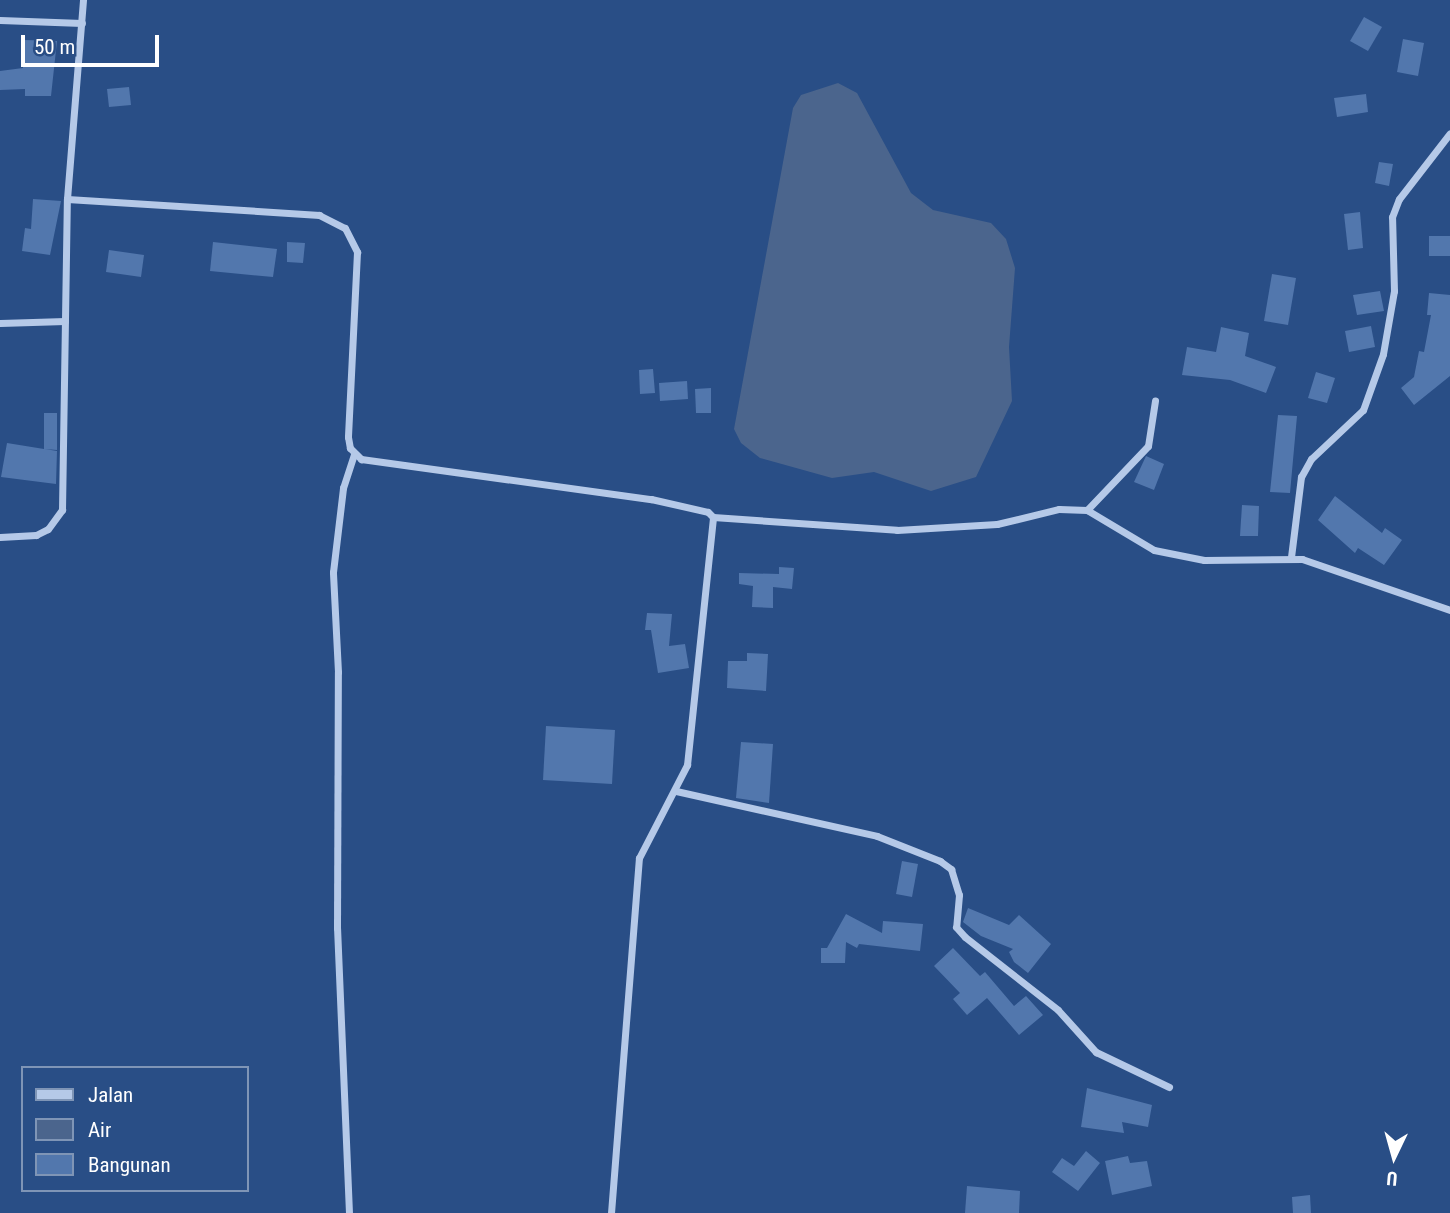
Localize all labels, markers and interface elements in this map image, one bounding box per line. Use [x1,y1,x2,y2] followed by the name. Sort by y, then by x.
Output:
[24,21,163,65] scale bar
[34,35,75,59] text: 50 m
[21,1066,248,1192] legend
[88,1083,133,1107] text: Jalan
[88,1118,111,1142] text: Air
[1359,1122,1429,1192] north arrow
[88,1153,171,1177] text: Bangunan
[1386,1166,1399,1190] text: U

